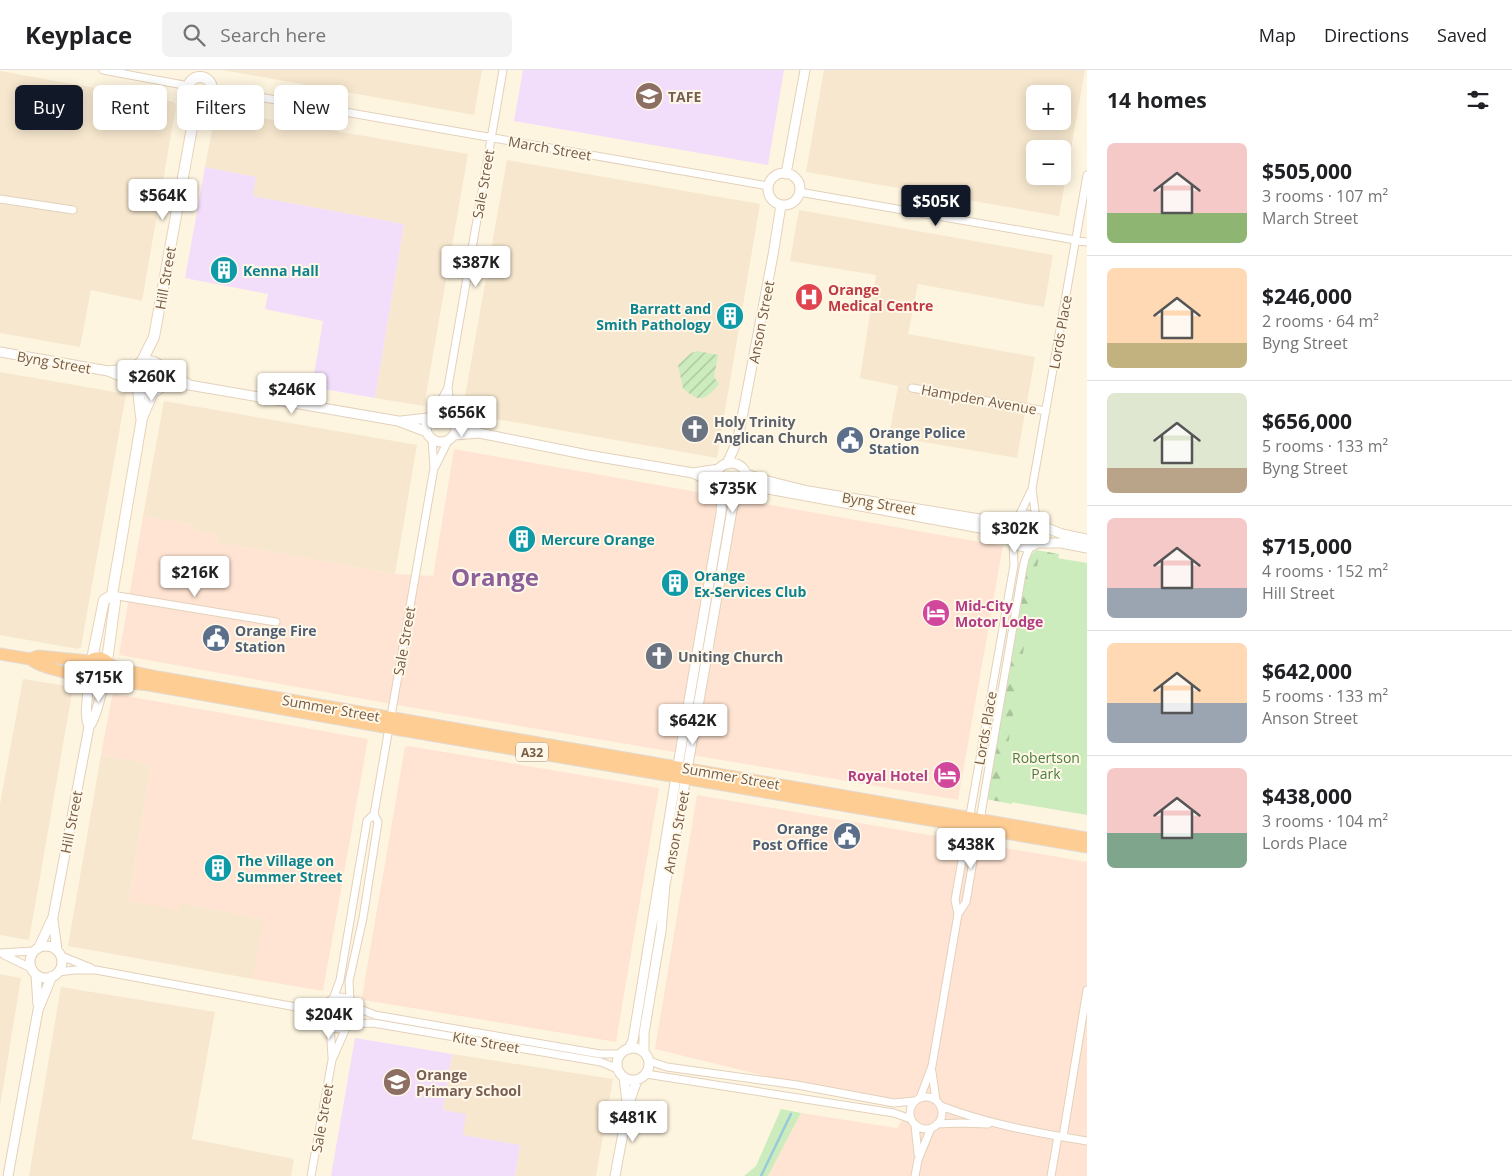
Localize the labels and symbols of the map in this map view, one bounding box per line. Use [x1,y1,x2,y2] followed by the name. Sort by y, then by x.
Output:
[634,81,664,111] school or university icon: TAFE
[668,87,701,106] place label: TAFE
[507,131,593,165] street label: March Street
[468,148,498,220] street label: Sale Street
[128,178,198,221] pin: $564K
[901,184,971,227] pin: $505K
[150,245,180,311] street label: Hill Street
[441,246,511,288] pin: $387K
[209,255,239,285] building icon: Kenna Hall
[243,261,319,280] place label: Kenna Hall
[744,279,778,365] street label: Anson Street
[828,280,933,315] place label: Orange Medical Centre
[794,282,824,312] hospital icon: Orange Medical Centre
[1044,293,1076,370] street label: Lords Place
[596,299,711,334] place label: Barratt and Smith Pathology
[715,301,745,331] building icon: Barratt and Smith Pathology
[15,346,93,378] street label: Byng Street
[117,360,187,402] pin: $260K
[257,372,327,415] pin: $246K
[920,379,1038,419] street label: Hampden Avenue
[427,396,497,438] pin: $656K
[714,412,828,447] place label: Holy Trinity Anglican Church
[680,414,710,444] church icon: Holy Trinity Anglican Church
[869,423,965,458] place label: Orange Police Station
[835,425,865,455] public building icon: Orange Police Station
[698,472,768,514] pin: $735K
[840,487,918,519] street label: Byng Street
[980,512,1050,554] pin: $302K
[507,524,537,554] building icon: Mercure Orange
[541,530,655,549] place label: Mercure Orange
[160,556,230,598] pin: $216K
[451,560,539,593] district label: Orange
[694,566,806,601] place label: Orange Ex-Services Club
[660,568,690,598] building icon: Orange Ex-Services Club
[955,596,1043,631] place label: Mid-City Motor Lodge
[921,598,951,628] hotel icon: Mid-City Motor Lodge
[389,605,419,677] street label: Sale Street
[235,621,317,656] place label: Orange Fire Station
[201,623,231,653] public building icon: Orange Fire Station
[644,641,674,671] church icon: Uniting Church
[678,647,783,666] place label: Uniting Church
[64,660,134,703] pin: $715K
[969,689,1001,766] street label: Lords Place
[281,690,381,726] street label: Summer Street
[658,704,728,746] pin: $642K
[516,742,548,762] road number: A32
[1012,748,1080,783] park label: Robertson Park
[681,758,781,794] street label: Summer Street
[932,760,962,790] hotel icon: Royal Hotel
[848,766,928,785] place label: Royal Hotel
[56,789,86,855] street label: Hill Street
[659,789,693,875] street label: Anson Street
[752,819,828,854] place label: Orange Post Office
[832,821,862,851] public building icon: Orange Post Office
[936,828,1006,870] pin: $438K
[237,851,342,886] place label: The Village on Summer Street
[203,853,233,883] building icon: The Village on Summer Street
[294,998,364,1040] pin: $204K
[451,1027,521,1057] street label: Kite Street
[416,1065,521,1100] place label: Orange Primary School
[382,1067,412,1097] school or university icon: Orange Primary School
[307,1082,337,1154] street label: Sale Street
[598,1100,668,1143] pin: $481K

